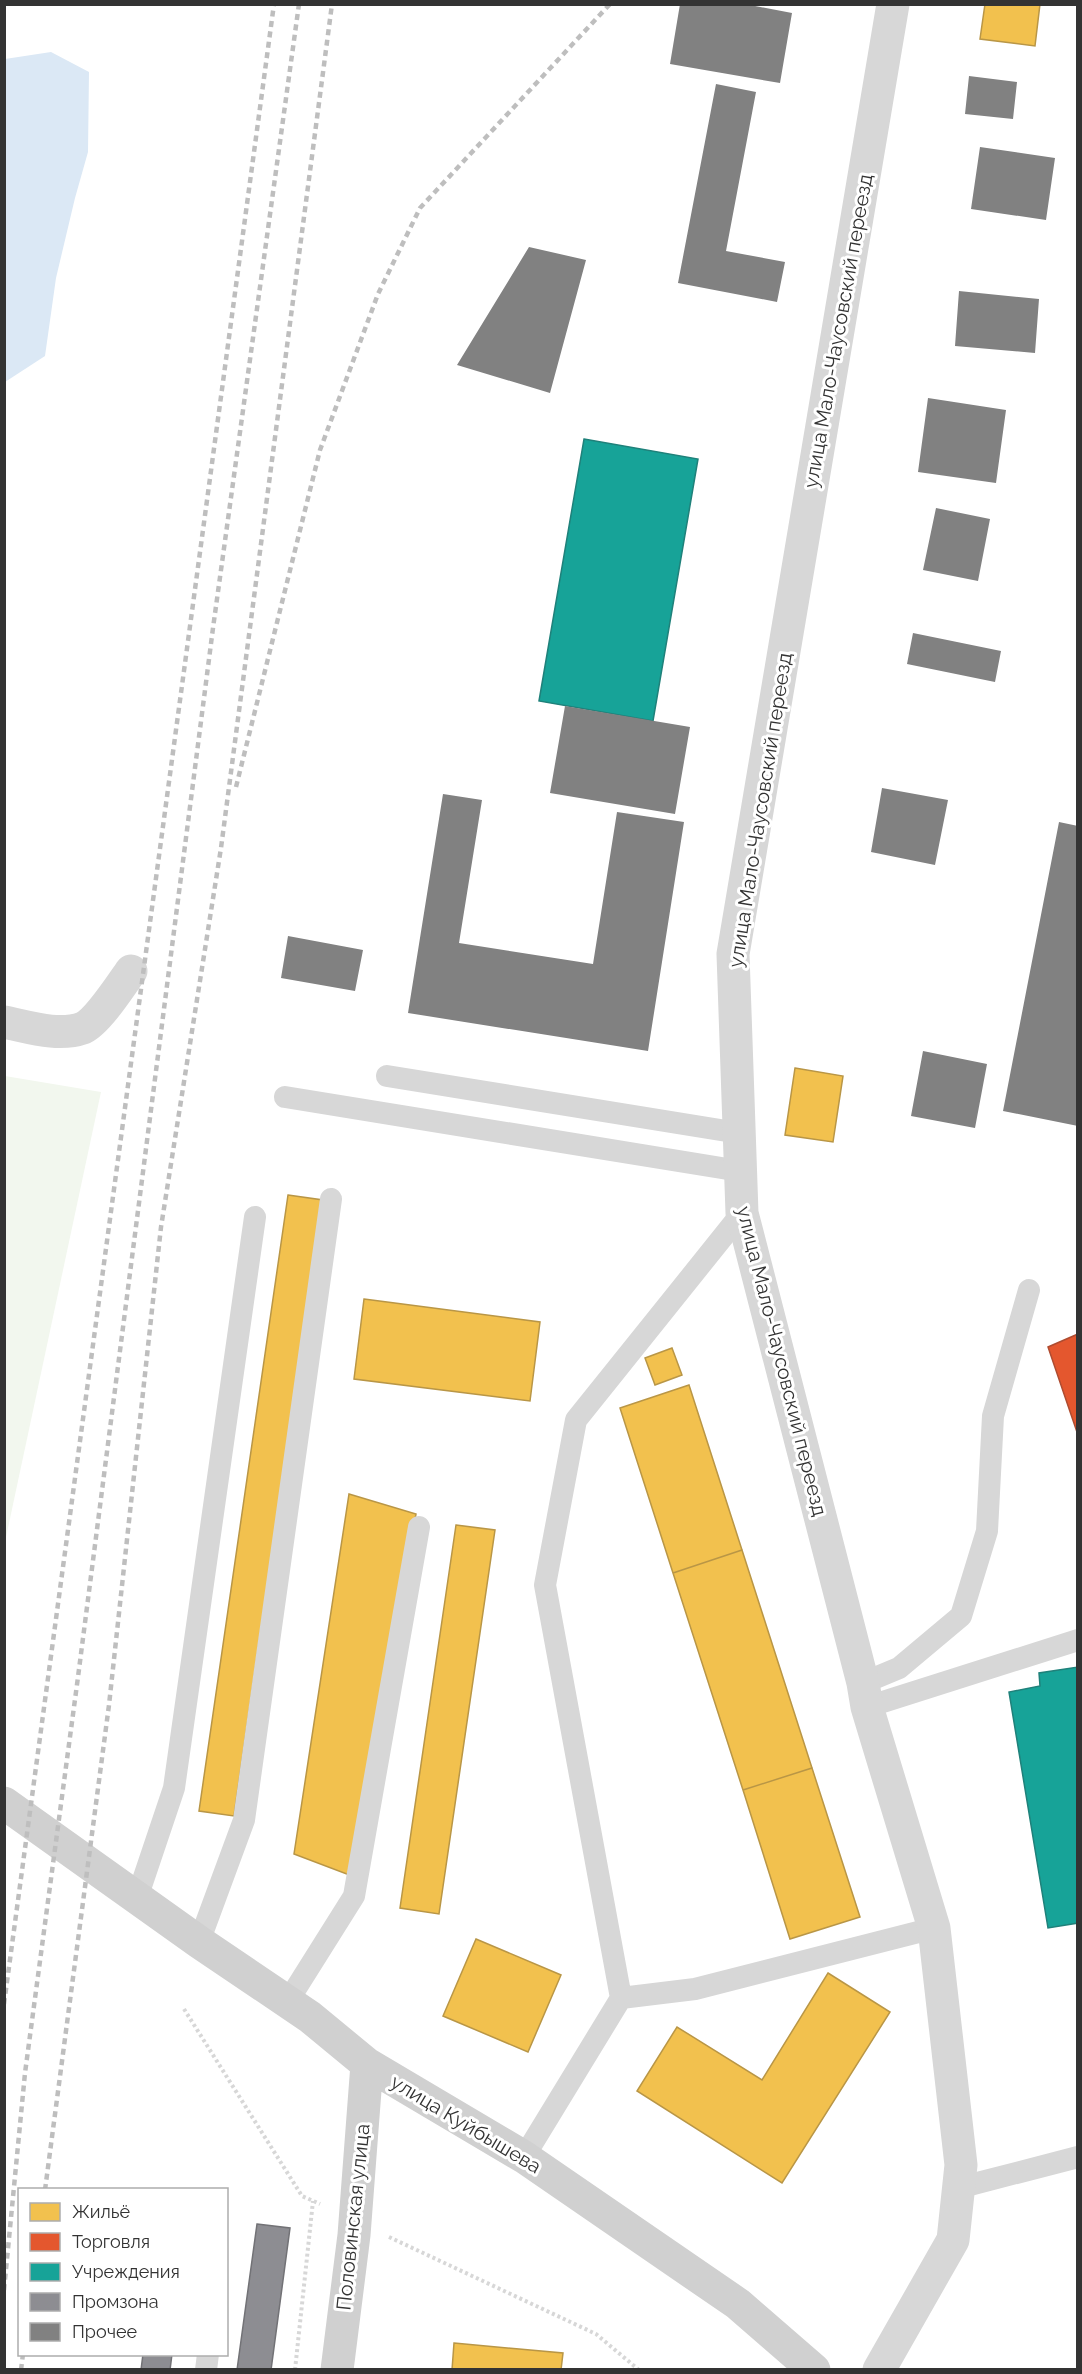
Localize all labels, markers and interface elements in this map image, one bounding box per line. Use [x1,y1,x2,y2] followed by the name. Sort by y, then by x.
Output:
[799,172,878,490] street label: улица Мало-Чаусовский переезд
[723,650,797,969] street label: улица Мало-Чаусовский переезд
[732,1204,832,1519] street label: улица Мало-Чаусовский переезд
[386,2070,546,2178] street label: улица Куйбышева
[331,2123,375,2311] street label: Половинская улица
[18,2188,228,2356] legend
[72,2201,130,2222] text: Жильё
[72,2231,150,2252] text: Торговля
[72,2261,180,2282] text: Учреждения
[72,2291,159,2312] text: Промзона
[72,2321,138,2342] text: Прочее

